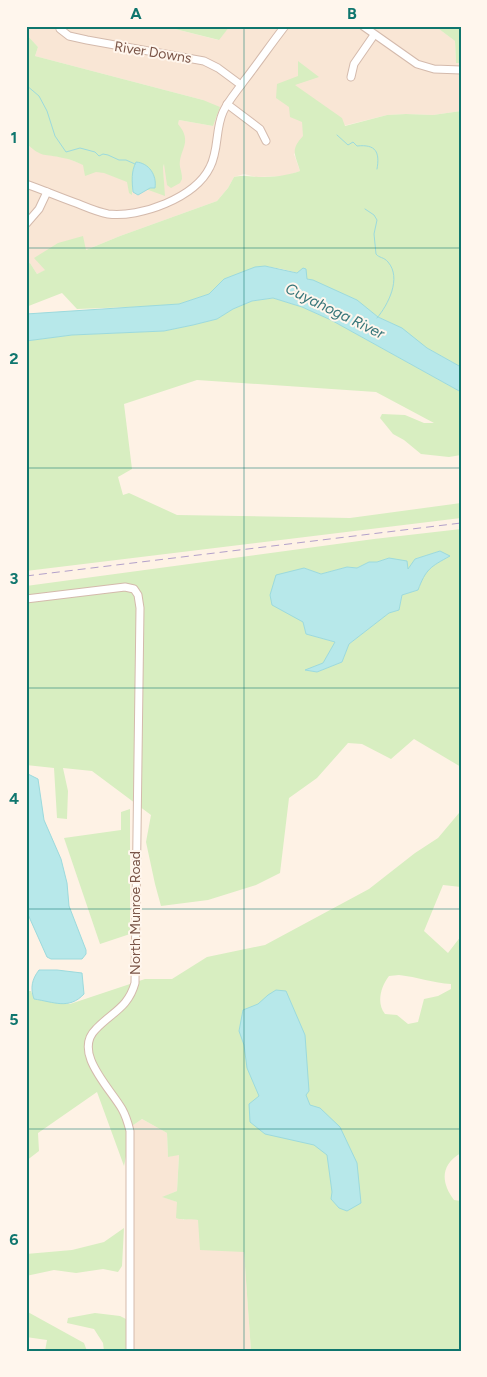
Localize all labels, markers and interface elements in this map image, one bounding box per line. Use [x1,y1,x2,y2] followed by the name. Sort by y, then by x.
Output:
[130,4,142,23] text: A
[347,4,357,23] text: B
[113,38,193,67] street label: River Downs
[11,128,17,147] text: 1
[283,279,388,343] water label: Cuyahoga River
[9,349,19,368] text: 2
[10,569,19,588] text: 3
[9,789,19,808] text: 4
[127,851,144,975] street label: North Munroe Road
[9,1010,19,1029] text: 5
[9,1230,19,1249] text: 6

